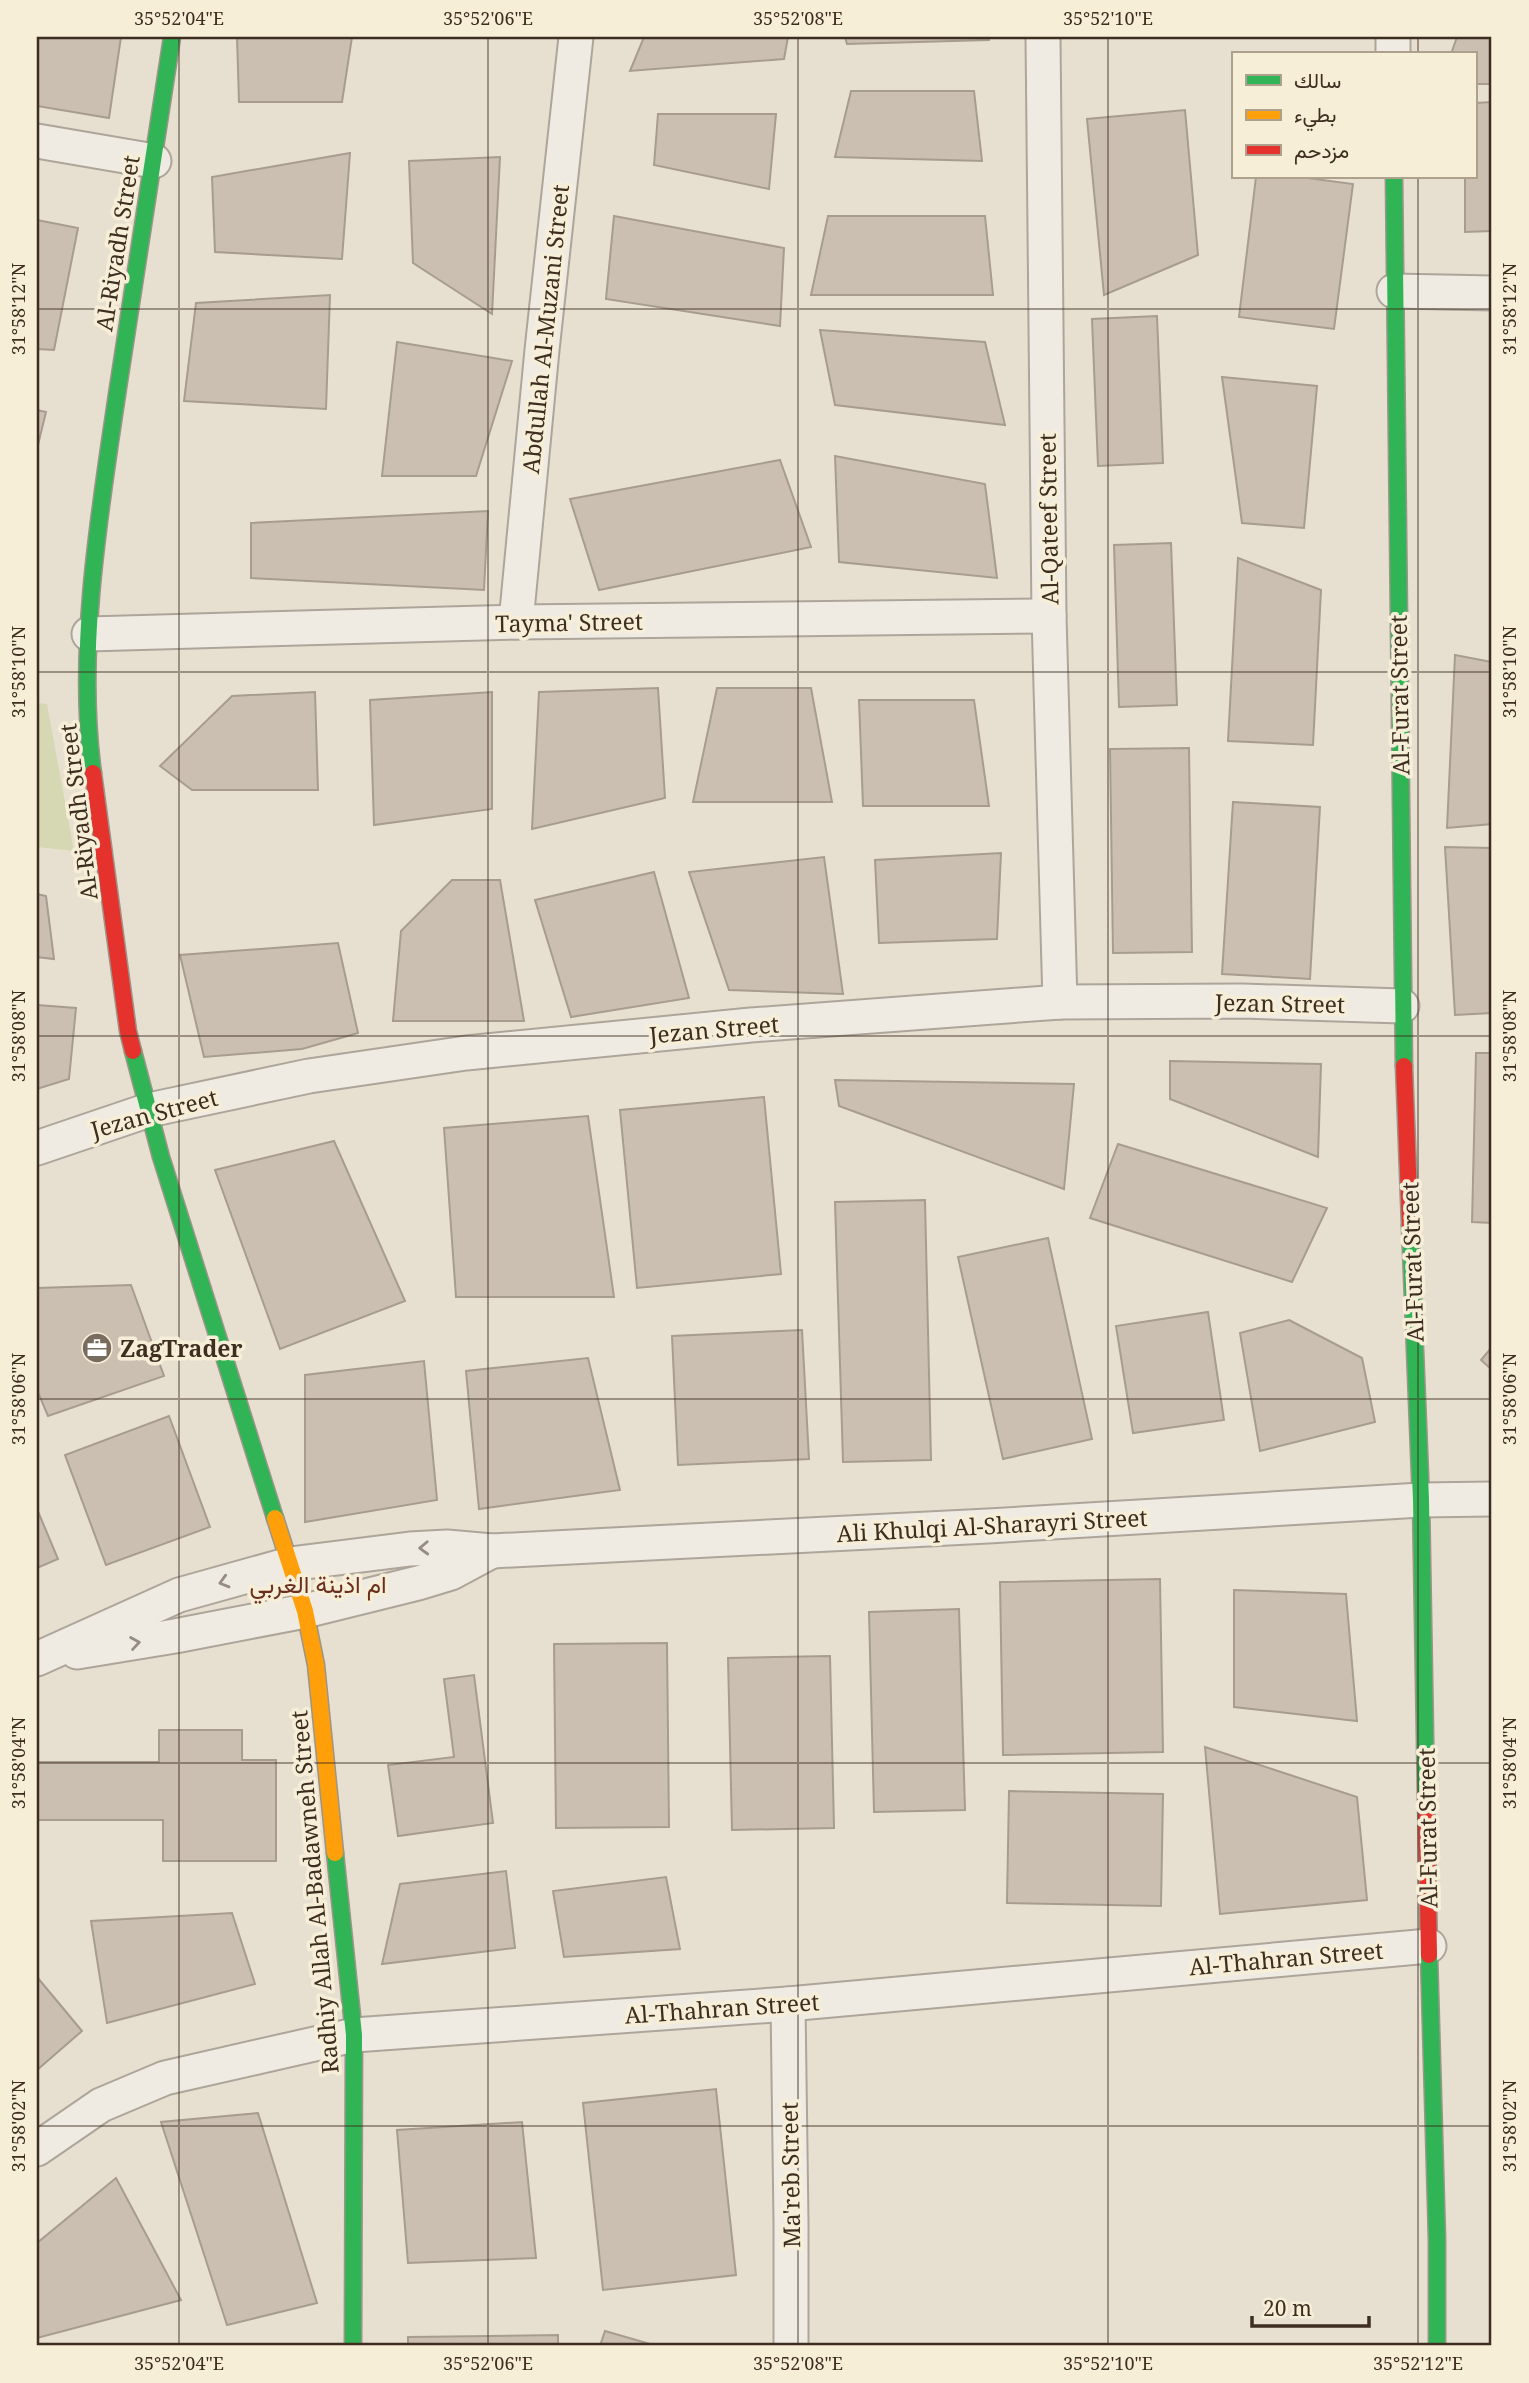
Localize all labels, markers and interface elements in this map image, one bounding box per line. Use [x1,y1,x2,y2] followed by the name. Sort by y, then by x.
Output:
[134,6,224,30] text: 35°52'04"E
[443,6,533,30] text: 35°52'06"E
[753,6,843,30] text: 35°52'08"E
[1063,6,1153,30] text: 35°52'10"E
[1232,52,1476,178] legend
[1294,66,1341,94] text: سالك
[1294,100,1337,132] text: بطيء
[1294,136,1349,165] text: مزدحم
[87,153,147,333] street label: Al-Riyadh Street
[514,183,576,475] street label: Abdullah Al-Muzani Street
[6,262,30,355] text: 31°58'12"N
[1497,262,1521,355] text: 31°58'12"N
[1031,433,1065,605] street label: Al-Qateef Street
[495,605,643,639] street label: Tayma' Street
[1382,615,1416,775] street label: Al-Furat Street
[6,625,30,718] text: 31°58'10"N
[1497,625,1521,718] text: 31°58'10"N
[51,722,105,902] street label: Al-Riyadh Street
[1214,986,1345,1020] street label: Jezan Street
[6,989,30,1082] text: 31°58'08"N
[1497,989,1521,1082] text: 31°58'08"N
[647,1007,780,1051] street label: Jezan Street
[86,1081,221,1146] street label: Jezan Street
[1393,1181,1431,1343] street label: Al-Furat Street
[80,1331,114,1365] office icon: ZagTrader
[120,1332,243,1364] place label: ZagTrader
[6,1352,30,1445] text: 31°58'06"N
[1497,1352,1521,1445] text: 31°58'06"N
[836,1501,1148,1549] street label: Ali Khulqi Al-Sharayri Street
[418,1540,429,1556] one-way arrow
[249,1567,387,1604] district label: ام اذينة الغربي
[218,1574,230,1589] one-way arrow
[130,1636,141,1651] one-way arrow
[282,1709,346,2075] street label: Radhiy Allah Al-Badawneh Street
[6,1716,30,1809] text: 31°58'04"N
[1497,1716,1521,1809] text: 31°58'04"N
[1410,1748,1444,1908] street label: Al-Furat Street
[1187,1934,1385,1982] street label: Al-Thahran Street
[624,1985,820,2031] street label: Al-Thahran Street
[6,2079,30,2172] text: 31°58'02"N
[1497,2079,1521,2172] text: 31°58'02"N
[773,2102,807,2248] street label: Ma'reb Street
[1252,2285,1370,2329] scale bar
[1263,2294,1312,2322] text: 20 m
[134,2351,224,2375] text: 35°52'04"E
[443,2351,533,2375] text: 35°52'06"E
[753,2351,843,2375] text: 35°52'08"E
[1063,2351,1153,2375] text: 35°52'10"E
[1373,2351,1463,2375] text: 35°52'12"E

